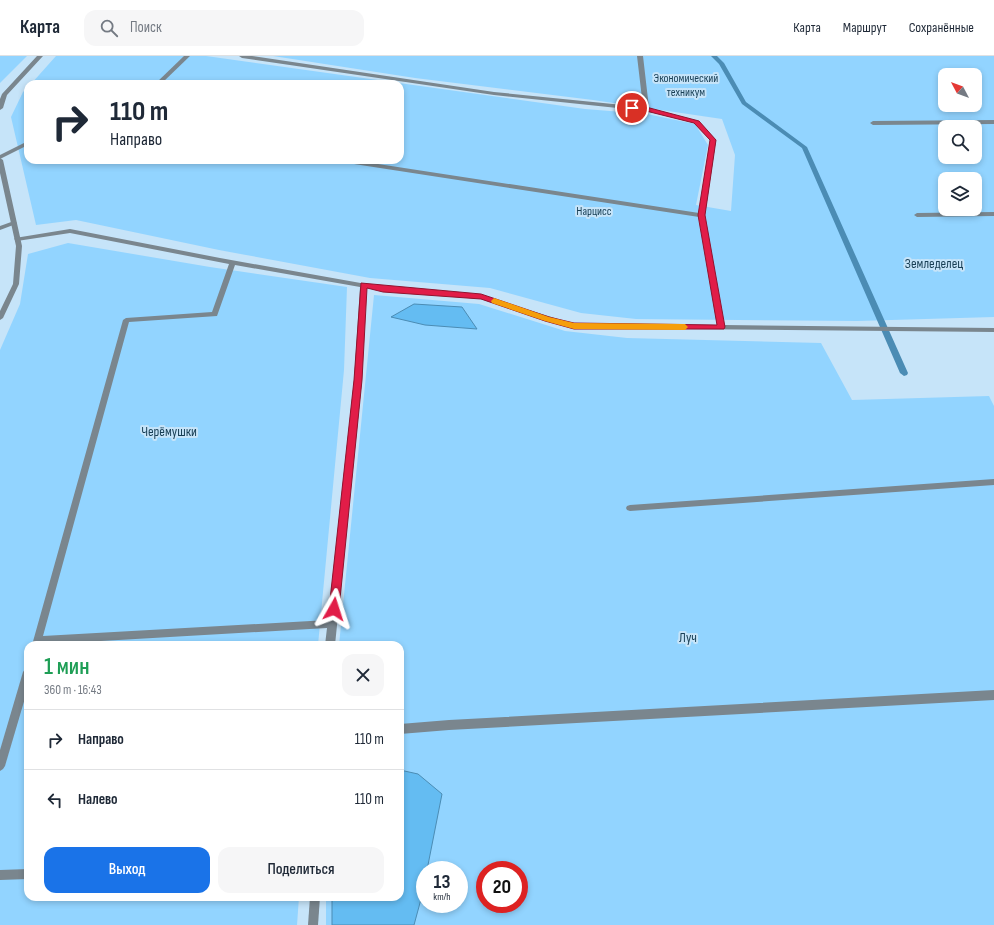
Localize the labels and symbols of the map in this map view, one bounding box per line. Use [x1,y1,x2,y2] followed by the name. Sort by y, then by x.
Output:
[938,68,982,112] north arrow
[654,71,718,100] park label: Экономический техникум
[615,91,649,125] pin
[576,204,612,219] park label: Нарцисс
[905,255,963,272] park label: Земледелец
[141,423,197,440] park label: Черёмушки
[313,588,355,630] position arrow
[679,629,697,646] park label: Луч
[476,861,528,913] speed limit sign: 20

